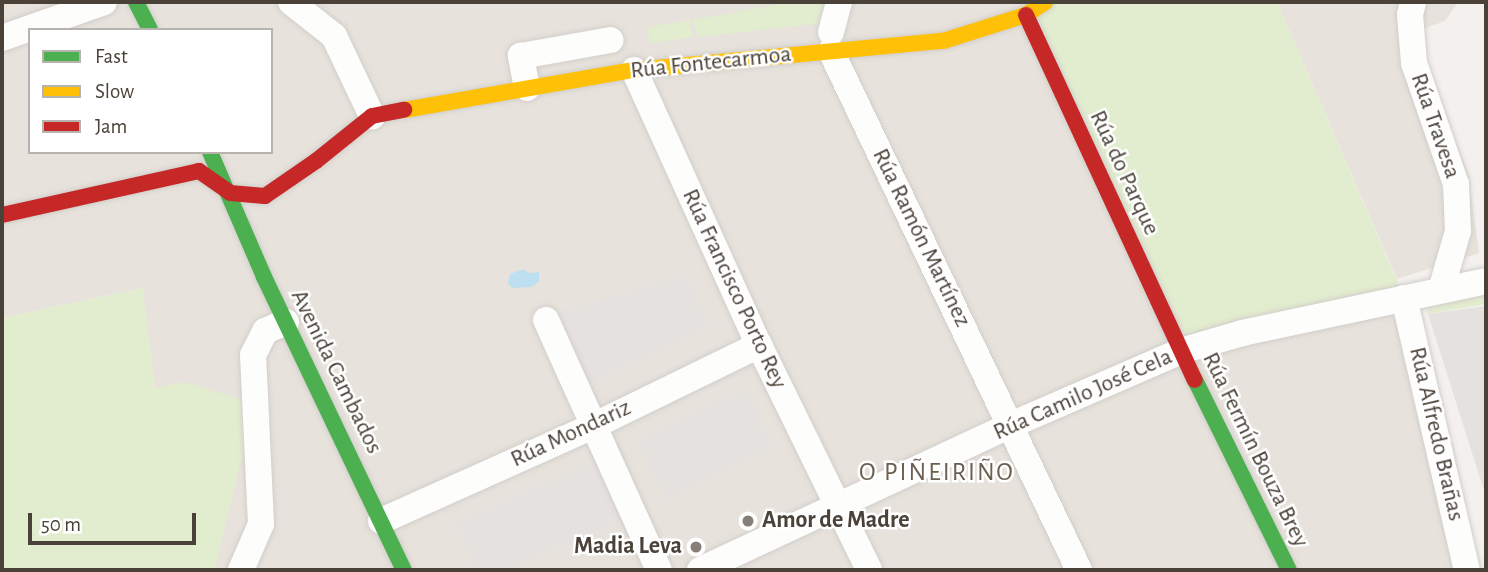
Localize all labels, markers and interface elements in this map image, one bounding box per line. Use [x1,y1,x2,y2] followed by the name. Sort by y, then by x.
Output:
[28,28,273,154] legend
[629,40,793,86] street label: Rúa Fontecarmoa
[95,46,128,67] text: Fast
[1404,70,1466,182] street label: Rúa Travesa
[95,81,134,102] text: Slow
[1083,106,1165,240] street label: Rúa do Parque
[95,116,127,137] text: Jam
[865,144,977,332] street label: Rúa Ramón Martínez
[675,185,793,393] street label: Rúa Francisco Porto Rey
[284,285,388,459] street label: Avenida Cambados
[989,343,1177,447] street label: Rúa Camilo José Cela
[1402,344,1470,524] street label: Rúa Alfredo Brañas
[1195,348,1315,552] street label: Rúa Fermín Bouza Brey
[506,394,636,474] street label: Rúa Mondariz
[860,457,1014,489] district label: O PIÑEIRIÑO
[32,498,200,542] scale bar
[762,507,910,535] place label: Amor de Madre
[740,513,756,529] marker: Amor de Madre
[41,514,81,535] text: 50 m
[574,533,682,561] place label: Madia Leva
[688,539,704,555] marker: Madia Leva

